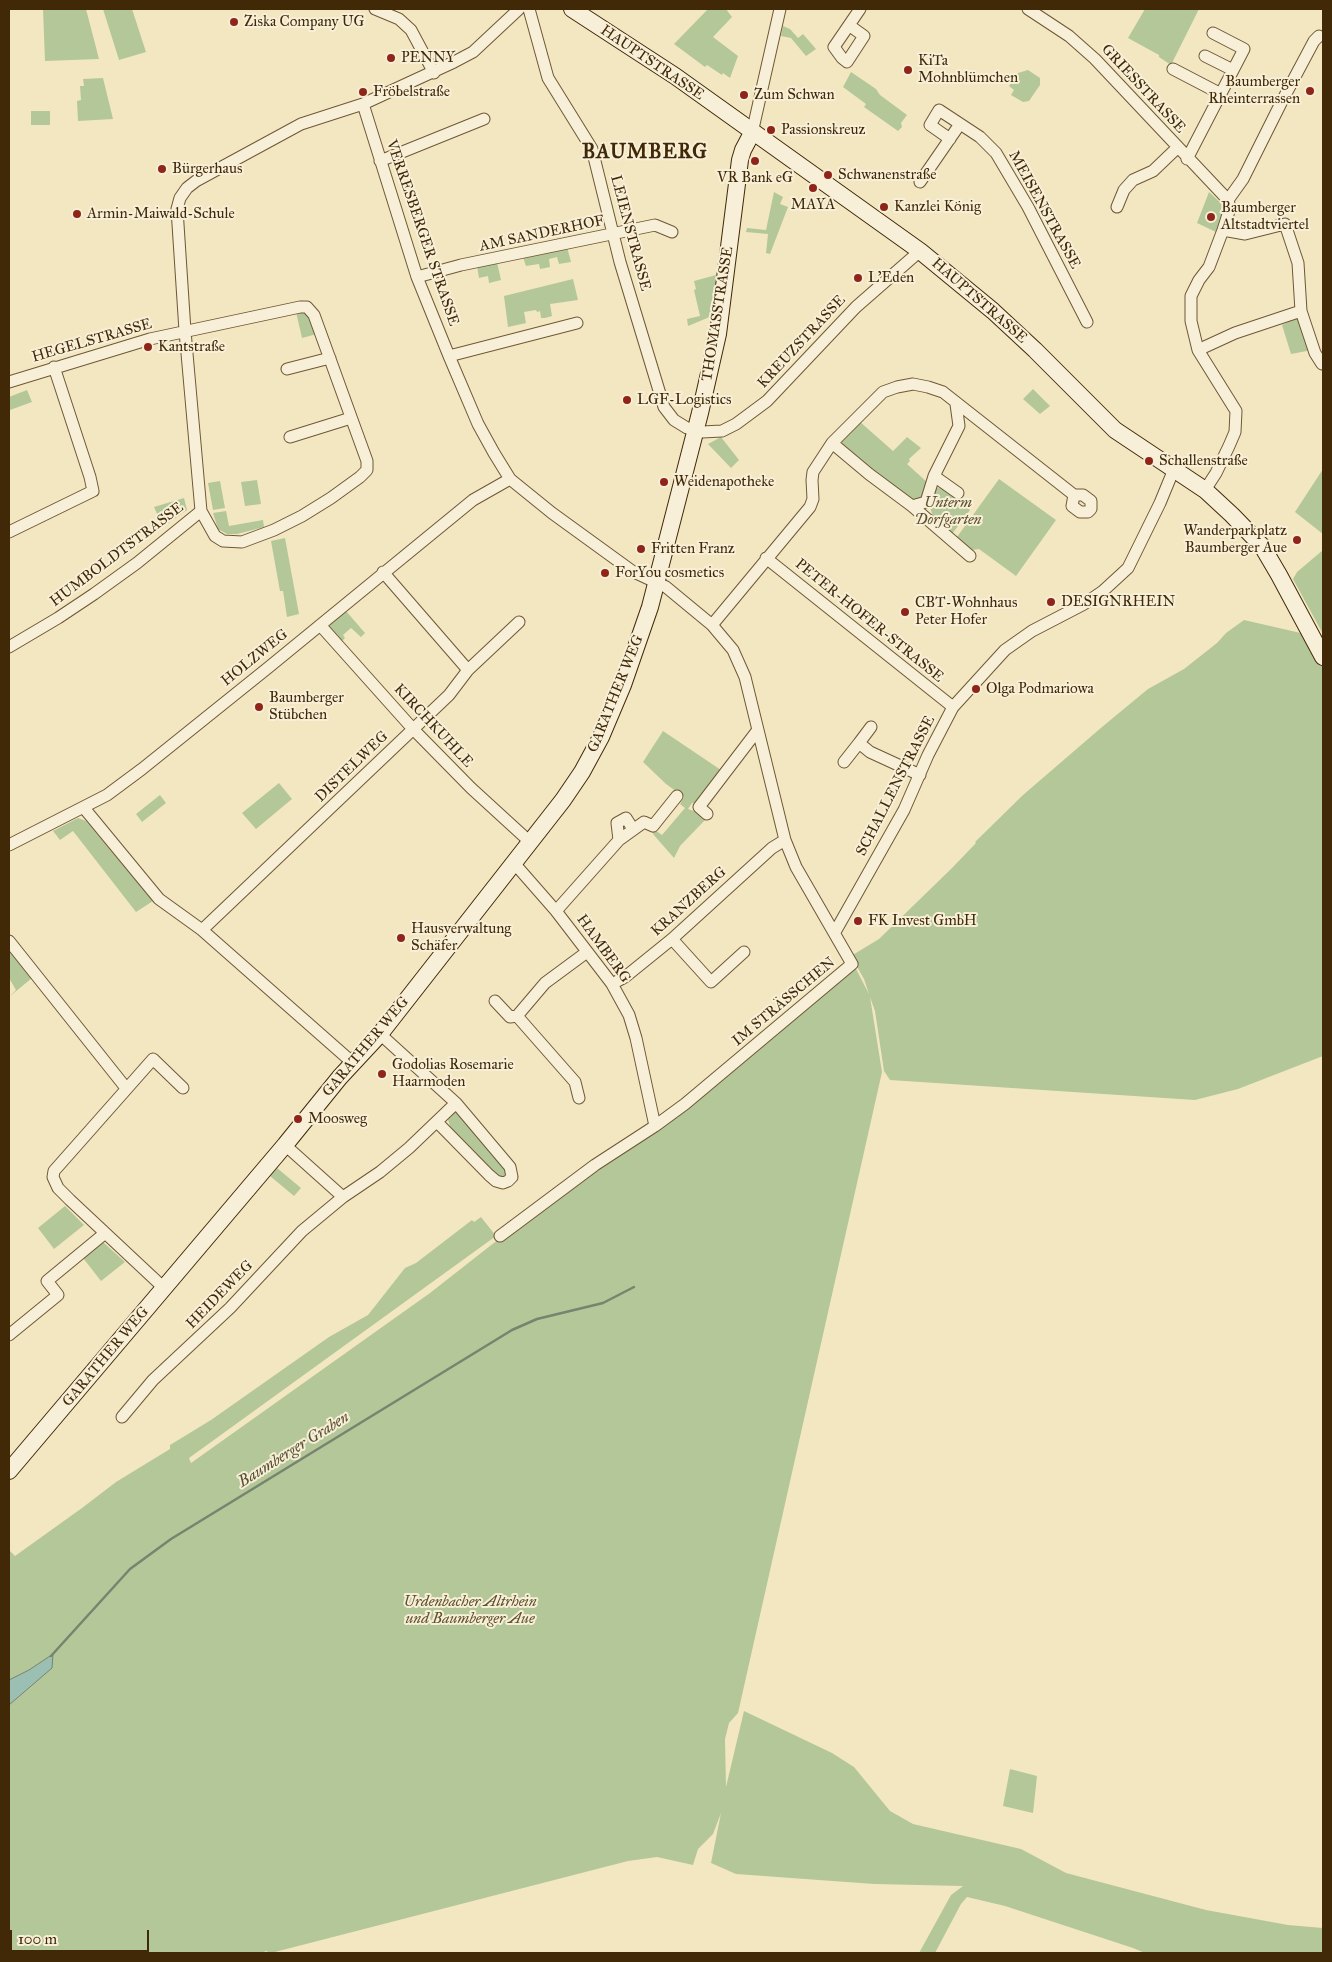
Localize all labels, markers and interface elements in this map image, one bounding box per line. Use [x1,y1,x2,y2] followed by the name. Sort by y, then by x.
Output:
[244,13,365,31] place label: Ziska Company UG
[228,16,240,28] marker: Ziska Company UG
[597,22,707,104] street label: HAUPTSTRASSE
[1097,41,1189,137] street label: GRIESSTRASSE
[401,49,455,67] place label: PENNY
[385,52,397,64] marker: PENNY
[918,52,1018,87] place label: KiTa Mohnblümchen
[902,64,914,76] marker: KiTa Mohnblümchen
[1208,73,1300,108] place label: Baumberger Rheinterrassen
[373,83,450,101] place label: Fröbelstraße
[1304,85,1316,97] marker: Baumberger Rheinterrassen
[357,86,369,98] marker: Fröbelstraße
[754,86,835,104] place label: Zum Schwan
[738,89,750,101] marker: Zum Schwan
[781,121,866,139] place label: Passionskreuz
[765,124,777,136] marker: Passionskreuz
[382,138,462,328] street label: VERRESBERGER STRASSE
[581,141,709,165] district label: BAUMBERG
[1004,148,1084,272] street label: MEISENSTRASSE
[749,155,761,167] marker: VR Bank eG
[172,160,242,178] place label: Bürgerhaus
[156,163,168,175] marker: Bürgerhaus
[838,166,936,184] place label: Schwanenstraße
[717,169,793,187] place label: VR Bank eG
[822,169,834,181] marker: Schwanenstraße
[606,173,654,293] street label: LEIENSTRASSE
[807,182,819,194] marker: MAYA
[791,196,835,214] place label: MAYA
[894,198,981,216] place label: Kanzlei König
[1221,199,1309,234] place label: Baumberger Altstadtviertel
[878,201,890,213] marker: Kanzlei König
[87,205,235,223] place label: Armin-Maiwald-Schule
[71,208,83,220] marker: Armin-Maiwald-Schule
[1205,211,1217,223] marker: Baumberger Altstadtviertel
[478,212,606,256] street label: AM SANDERHOF
[698,245,738,383] street label: THOMASSTRASSE
[927,255,1031,347] street label: HAUPTSTRASSE
[868,269,914,287] place label: L'Eden
[852,272,864,284] marker: L'Eden
[754,292,850,392] street label: KREUZSTRASSE
[30,315,154,367] street label: HEGELSTRASSE
[158,338,225,356] place label: Kantstraße
[142,341,154,353] marker: Kantstraße
[637,391,732,409] place label: LGF-Logistics
[621,394,633,406] marker: LGF-Logistics
[1159,452,1248,470] place label: Schallenstraße
[1143,455,1155,467] marker: Schallenstraße
[674,473,774,491] place label: Weidenapotheke
[658,476,670,488] marker: Weidenapotheke
[915,494,981,529] park label: Unterm Dorfgarten
[47,499,187,611] street label: HUMBOLDTSTRASSE
[1183,522,1287,557] place label: Wanderparkplatz Baumberger Aue
[1291,534,1303,546] marker: Wanderparkplatz Baumberger Aue
[651,540,735,558] place label: Fritten Franz
[635,543,647,555] marker: Fritten Franz
[791,555,947,687] street label: PETER-HOFER-STRASSE
[615,564,724,582] place label: ForYou cosmetics
[599,567,611,579] marker: ForYou cosmetics
[1061,593,1175,611] place label: DESIGNRHEIN
[915,594,1017,629] place label: CBT-Wohnhaus Peter Hofer
[1045,596,1057,608] marker: DESIGNRHEIN
[899,606,911,618] marker: CBT-Wohnhaus Peter Hofer
[218,626,292,690] street label: HOLZWEG
[584,633,648,755] street label: GARATHER WEG
[986,680,1094,698] place label: Olga Podmariowa
[390,681,476,771] street label: KIRCHKUHLE
[970,683,982,695] marker: Olga Podmariowa
[269,689,344,724] place label: Baumberger Stübchen
[253,701,265,713] marker: Baumberger Stübchen
[853,713,939,859] street label: SCHALLENSTRASSE
[312,728,392,806] street label: DISTELWEG
[648,863,730,941] street label: KRANZBERG
[572,911,634,987] street label: HAMBERG
[868,912,977,930] place label: FK Invest GmbH
[852,915,864,927] marker: FK Invest GmbH
[411,920,511,955] place label: Hausverwaltung Schäfer
[395,932,407,944] marker: Hausverwaltung Schäfer
[729,954,839,1050] street label: IM STRÄSSCHEN
[319,993,413,1101] street label: GARATHER WEG
[392,1056,514,1091] place label: Godolias Rosemarie Haarmoden
[376,1068,388,1080] marker: Godolias Rosemarie Haarmoden
[308,1110,367,1128] place label: Moosweg
[292,1113,304,1125] marker: Moosweg
[183,1257,257,1333] street label: HEIDEWEG
[59,1303,153,1411] street label: GARATHER WEG
[235,1408,353,1492] water label: Baumberger Graben
[403,1593,537,1628] park label: Urdenbacher Altrhein und Baumberger Aue
[12,1920,151,1952] scale bar
[18,1930,57,1948] text: 100 m

